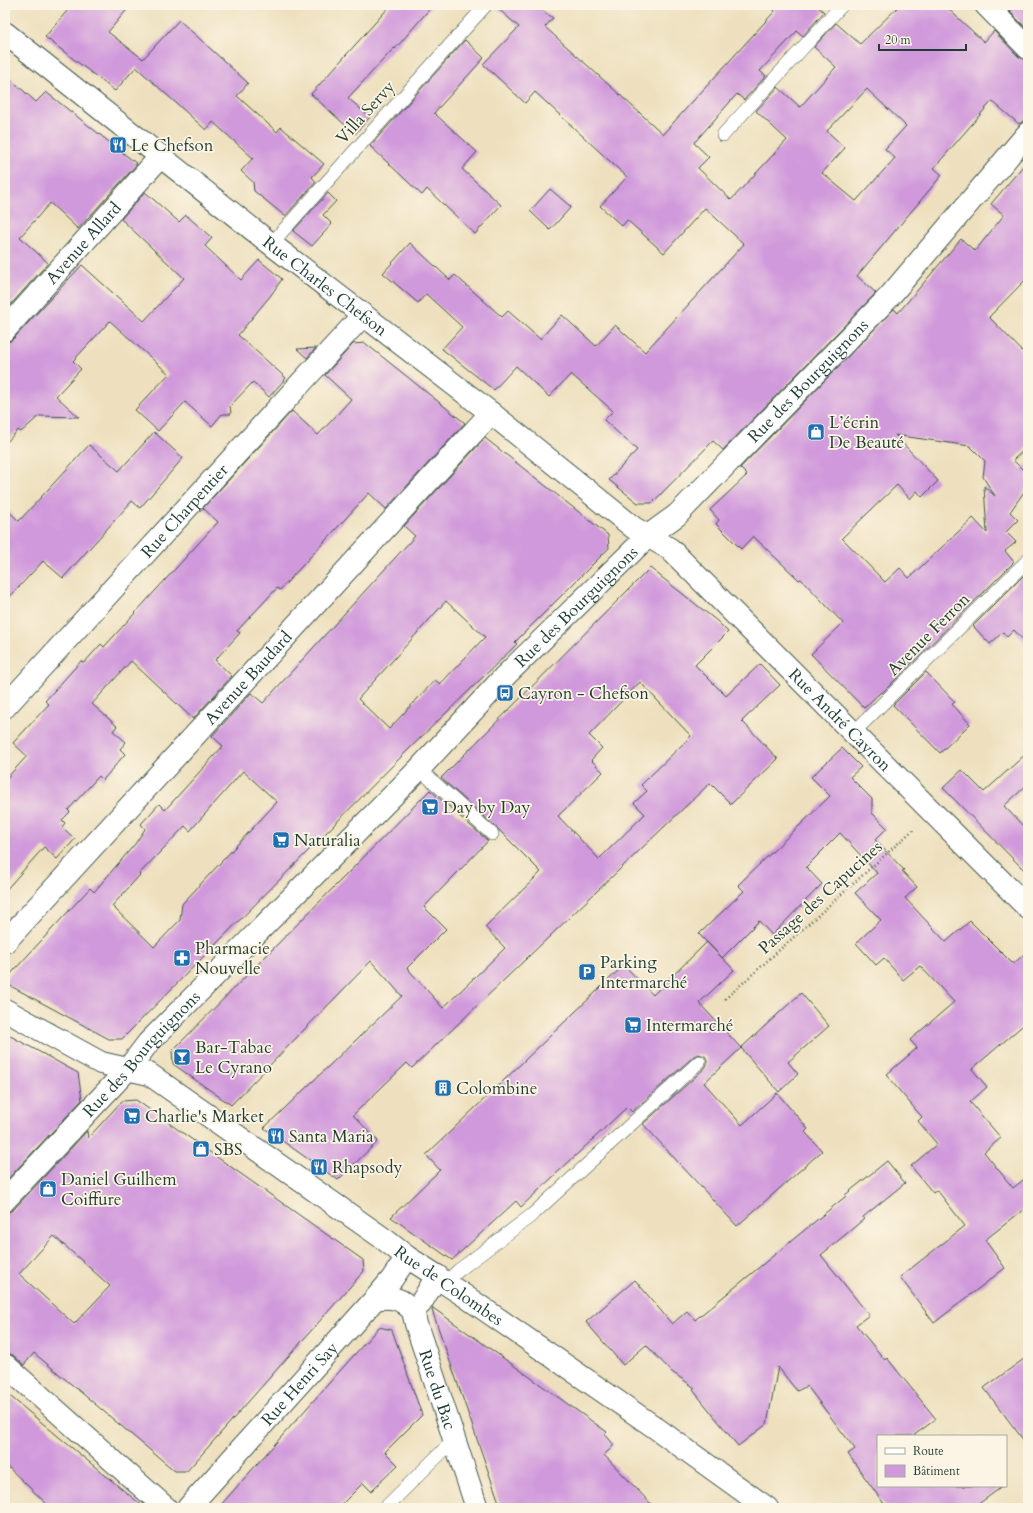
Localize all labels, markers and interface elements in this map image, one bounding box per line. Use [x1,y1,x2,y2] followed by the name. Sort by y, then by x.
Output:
[879,26,966,52] scale bar
[885,32,912,48] text: 20 m
[331,76,400,149] street label: Villa Servy
[131,134,214,157] place label: Le Chefson
[108,135,128,155] restaurant icon: Le Chefson
[40,197,126,289] street label: Avenue Allard
[258,231,392,342] street label: Rue Charles Chefson
[743,314,874,448] street label: Rue des Bourguignons
[829,411,904,454] place label: L’écrin De Beauté
[806,422,826,442] shop icon: L’écrin De Beauté
[136,458,234,563] street label: Rue Charpentier
[510,541,643,672] street label: Rue des Bourguignons
[882,588,975,681] street label: Avenue Ferron
[199,626,297,730] street label: Avenue Baudard
[783,663,897,777] street label: Rue André Cayron
[518,682,649,705] place label: Cayron - Chefson
[495,683,515,703] bus stop icon: Cayron - Chefson
[443,796,531,819] place label: Day by Day
[420,797,440,817] supermarket icon: Day by Day
[294,829,361,852] place label: Naturalia
[271,830,291,850] supermarket icon: Naturalia
[753,835,887,959] street label: Passage des Capucines
[195,937,270,980] place label: Pharmacie Nouvelle
[172,948,192,968] pharmacy icon: Pharmacie Nouvelle
[600,951,687,994] place label: Parking Intermarché
[577,962,597,982] parking icon: Parking Intermarché
[78,986,206,1122] street label: Rue des Bourguignons
[646,1014,733,1037] place label: Intermarché
[623,1015,643,1035] supermarket icon: Intermarché
[195,1036,272,1079] place label: Bar-Tabac Le Cyrano
[172,1047,192,1067] bar icon: Bar-Tabac Le Cyrano
[456,1077,537,1100] place label: Colombine
[433,1078,453,1098] building icon: Colombine
[145,1105,264,1128] place label: Charlie's Market
[122,1106,142,1126] supermarket icon: Charlie's Market
[289,1125,374,1148] place label: Santa Maria
[266,1126,286,1146] restaurant icon: Santa Maria
[214,1138,243,1161] place label: SBS
[191,1139,211,1159] shop icon: SBS
[332,1156,402,1179] place label: Rhapsody
[309,1157,329,1177] restaurant icon: Rhapsody
[61,1168,177,1211] place label: Daniel Guilhem Coiffure
[38,1179,58,1199] shop icon: Daniel Guilhem Coiffure
[389,1240,508,1331] street label: Rue de Colombes
[256,1337,343,1431] street label: Rue Henri Say
[413,1347,461,1433] street label: Rue du Bac
[877,1435,1007,1487] legend
[913,1443,944,1459] text: Route
[913,1463,960,1479] text: Bâtiment

